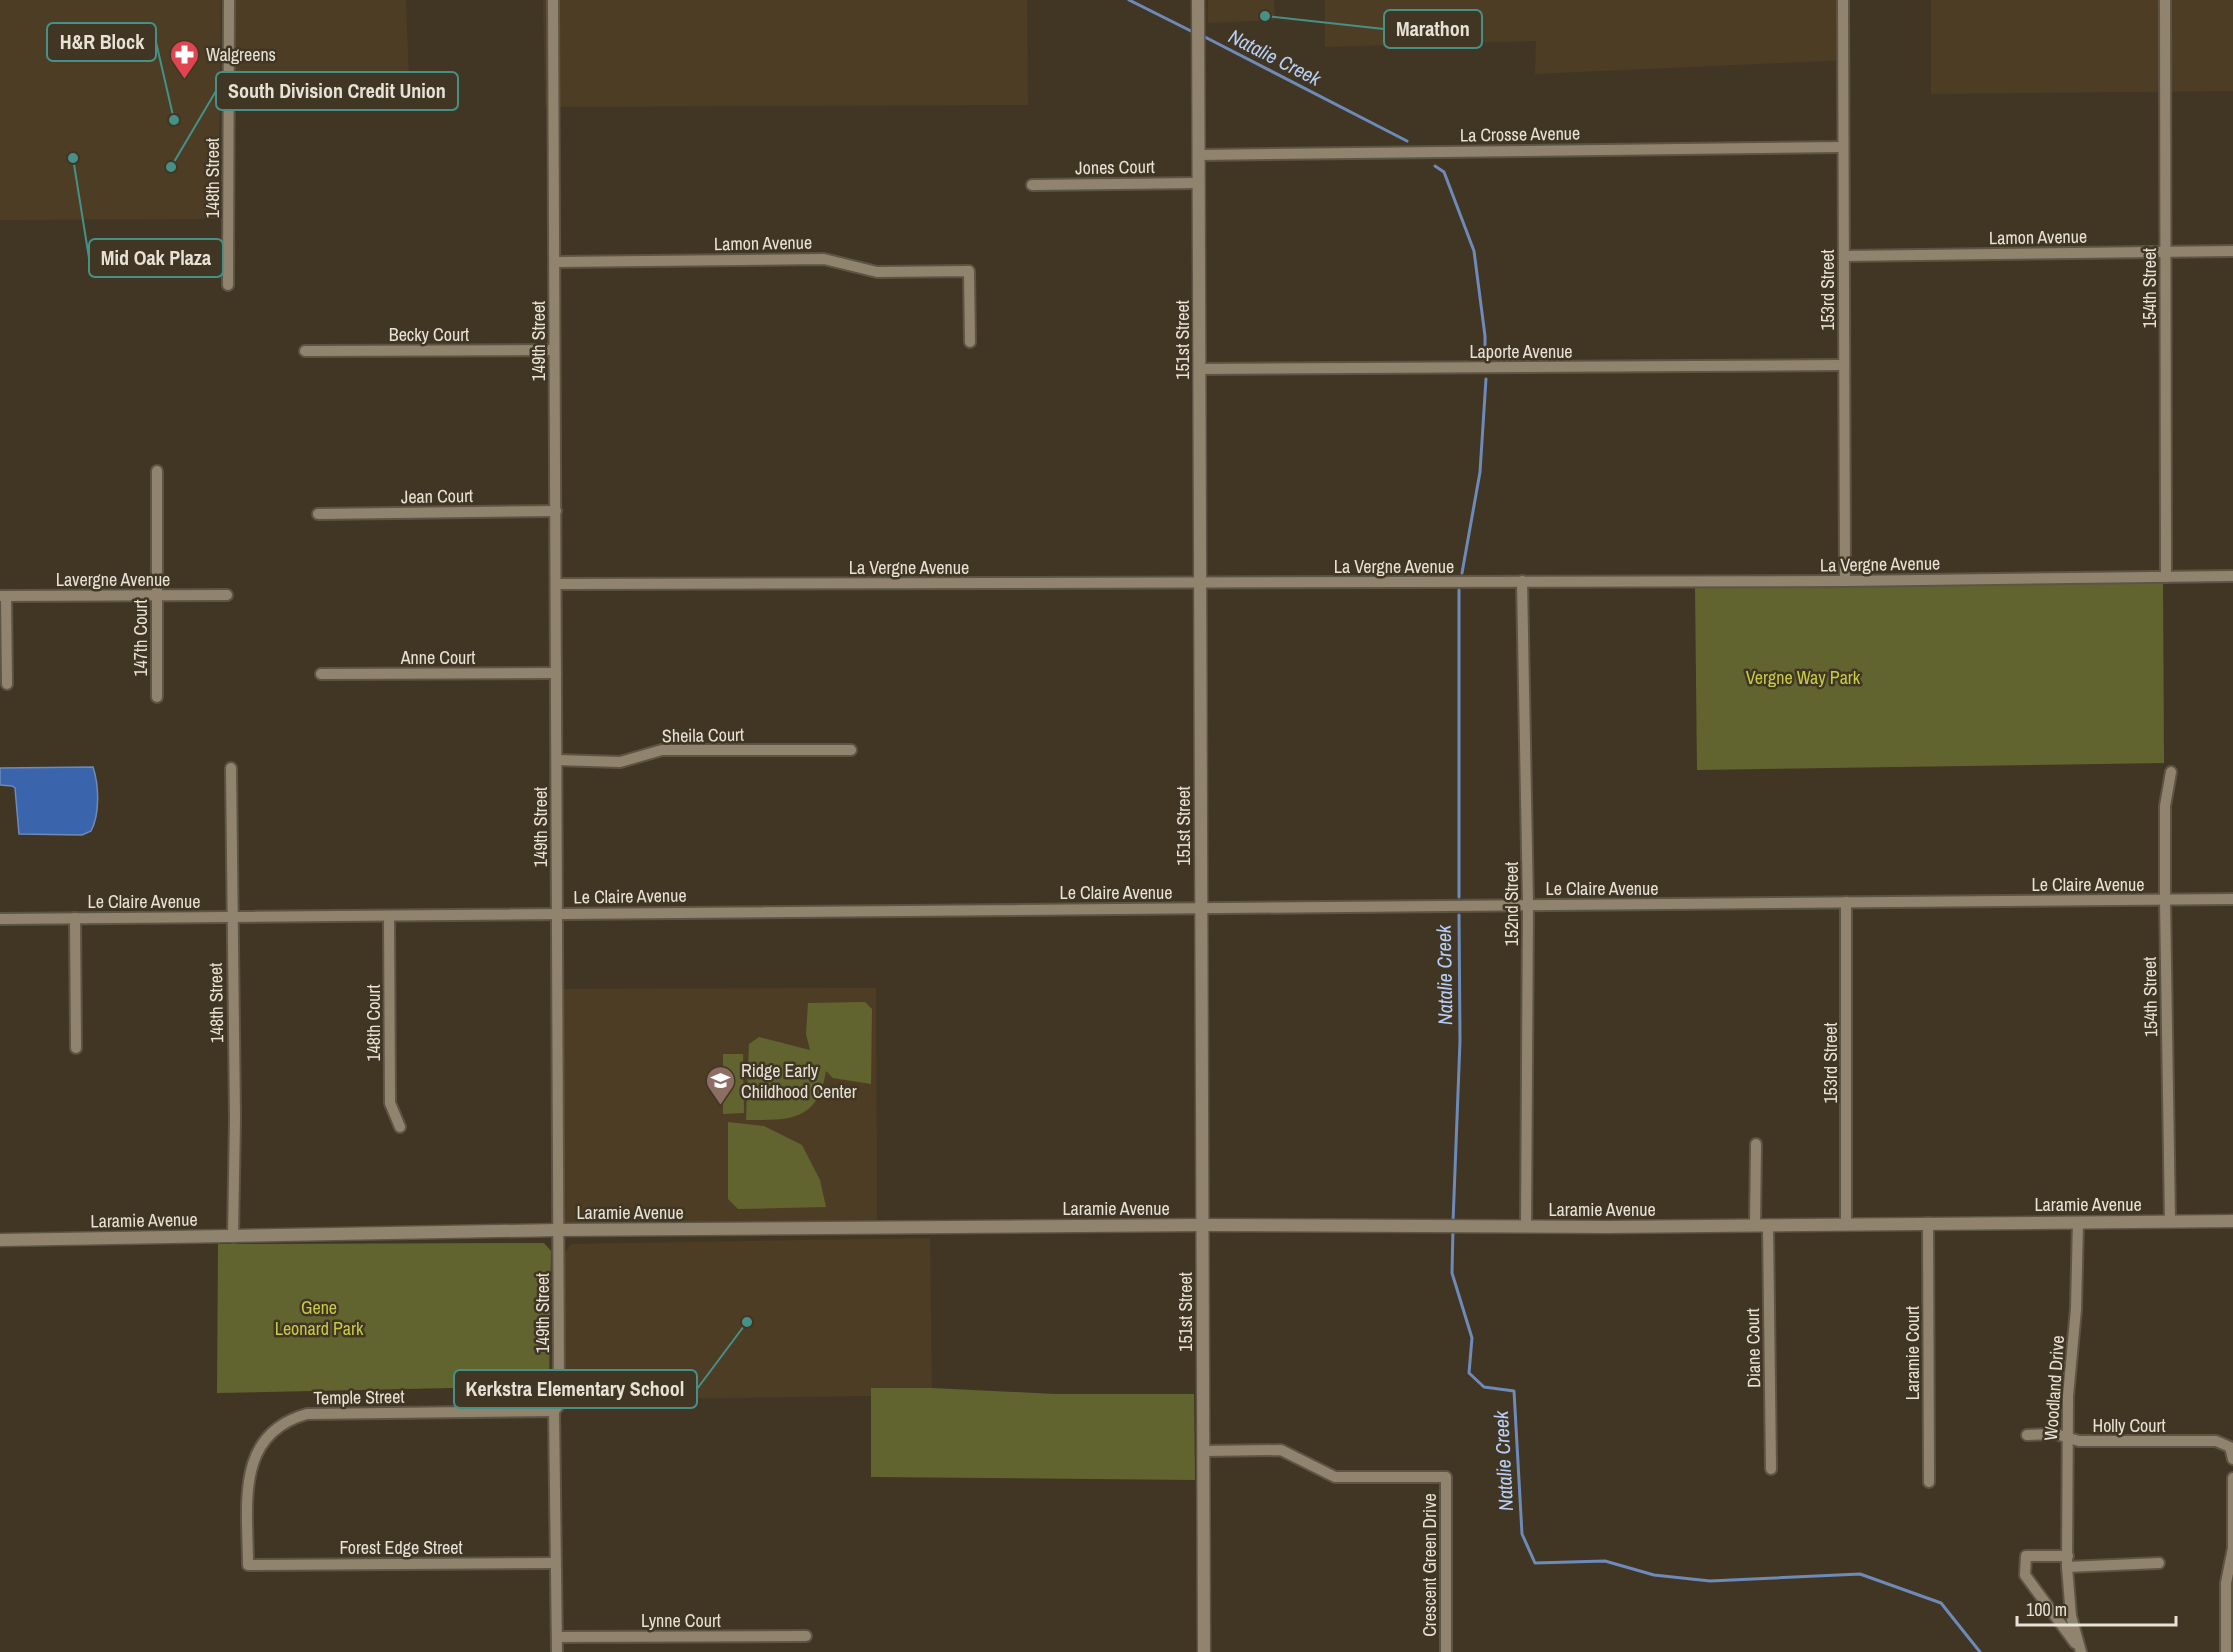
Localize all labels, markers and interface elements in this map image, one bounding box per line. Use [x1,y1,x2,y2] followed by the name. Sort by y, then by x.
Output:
[1384,10,1482,48] callout: Marathon
[1396,15,1470,42] text: Marathon
[1224,22,1327,92] water label: Natalie Creek
[47,23,156,61] callout: H&R Block
[60,28,145,55] text: H&R Block
[169,38,201,80] pharmacy icon: Walgreens
[206,42,276,67] place label: Walgreens
[216,72,458,110] callout: South Division Credit Union
[228,77,446,104] text: South Division Credit Union
[1460,120,1580,148] street label: La Crosse Avenue
[200,138,225,218] street label: 148th Street
[1075,154,1155,180] street label: Jones Court
[1989,224,2087,250] street label: Lamon Avenue
[714,230,812,256] street label: Lamon Avenue
[89,239,223,277] callout: Mid Oak Plaza
[101,244,211,271] text: Mid Oak Plaza
[2137,248,2162,328] street label: 154th Street
[1815,249,1840,331] street label: 153rd Street
[1170,300,1195,380] street label: 151st Street
[526,301,551,381] street label: 149th Street
[389,322,469,347] street label: Becky Court
[1469,339,1573,364] street label: Laporte Avenue
[401,483,473,509] street label: Jean Court
[1820,550,1940,578] street label: La Vergne Avenue
[1334,554,1454,579] street label: La Vergne Avenue
[849,555,969,580] street label: La Vergne Avenue
[56,567,170,592] street label: Lavergne Avenue
[128,599,153,677] street label: 147th Court
[400,645,475,670] street label: Anne Court
[1746,665,1861,690] park label: Vergne Way Park
[662,722,744,748] street label: Sheila Court
[1171,786,1196,866] street label: 151st Street
[528,787,553,867] street label: 149th Street
[1499,862,1524,946] street label: 152nd Street
[2032,872,2145,897] street label: Le Claire Avenue
[1546,876,1659,901] street label: Le Claire Avenue
[1060,880,1173,905] street label: Le Claire Avenue
[573,883,687,909] street label: Le Claire Avenue
[88,889,201,914] street label: Le Claire Avenue
[1430,924,1458,1025] water label: Natalie Creek
[2137,957,2163,1037] street label: 154th Street
[203,963,229,1043] street label: 148th Street
[361,984,386,1062] street label: 148th Court
[1818,1022,1843,1104] street label: 153rd Street
[741,1058,857,1104] place label: Ridge Early Childhood Center
[704,1064,736,1106] school or university icon: Ridge Early Childhood Center
[2034,1192,2142,1217] street label: Laramie Avenue
[1062,1196,1170,1221] street label: Laramie Avenue
[1548,1197,1656,1222] street label: Laramie Avenue
[576,1200,684,1225] street label: Laramie Avenue
[90,1207,198,1233] street label: Laramie Avenue
[1173,1272,1198,1352] street label: 151st Street
[530,1273,555,1353] street label: 149th Street
[275,1295,364,1341] park label: Gene Leonard Park
[1900,1306,1925,1400] street label: Laramie Court
[1740,1308,1766,1388] street label: Diane Court
[2038,1334,2070,1442] street label: Woodland Drive
[454,1370,697,1408] callout: Kerkstra Elementary School
[466,1375,684,1402] text: Kerkstra Elementary School
[313,1384,405,1410] street label: Temple Street
[1487,1409,1519,1512] water label: Natalie Creek
[2093,1413,2166,1438] street label: Holly Court
[1417,1493,1442,1637] street label: Crescent Green Drive
[339,1535,463,1560] street label: Forest Edge Street
[2017,1589,2176,1627] scale bar
[2026,1597,2067,1622] text: 100 m
[641,1608,721,1633] street label: Lynne Court

